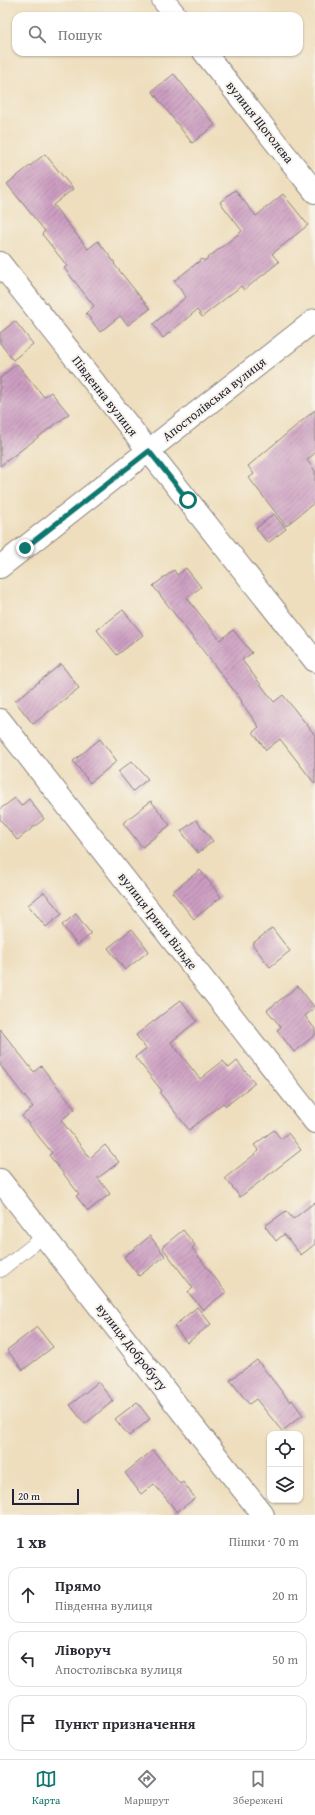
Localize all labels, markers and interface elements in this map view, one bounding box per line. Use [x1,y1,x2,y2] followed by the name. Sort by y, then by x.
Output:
[12,12,303,56] search box
[26,23,48,45] icon: search
[58,24,102,45] text: Пошук
[222,77,299,168] street label: вулиця Щоголєва
[68,352,143,441] street label: Південна вулиця
[158,352,270,446] street label: Апостолівська вулиця
[179,491,197,509] route start
[16,539,34,557] route end
[114,868,202,974] street label: вулиця Ірини Вільде
[92,1299,172,1395] street label: вулиця Добробуту
[267,1431,303,1503] map controls
[267,1431,303,1467] button: locate
[267,1467,303,1503] button: layers
[12,1487,79,1506] scale bar
[18,1488,40,1504] text: 20 m
[16,1529,46,1554] text: 1 хв
[229,1532,299,1551] text: Пішки · 70 m
[55,1575,101,1596] text: Прямо
[17,1584,39,1606] icon: ahead
[272,1586,298,1605] text: 20 m
[55,1596,153,1615] text: Південна вулиця
[55,1639,111,1660] text: Ліворуч
[17,1648,39,1670] icon: left
[272,1650,298,1669] text: 50 m
[55,1660,182,1679] text: Апостолівська вулиця
[17,1712,39,1734] icon: arrive
[55,1713,196,1734] text: Пункт призначення
[32,1768,60,1808] tab: Карта
[124,1768,169,1808] tab: Маршрут
[233,1768,283,1808] tab: Збережені

